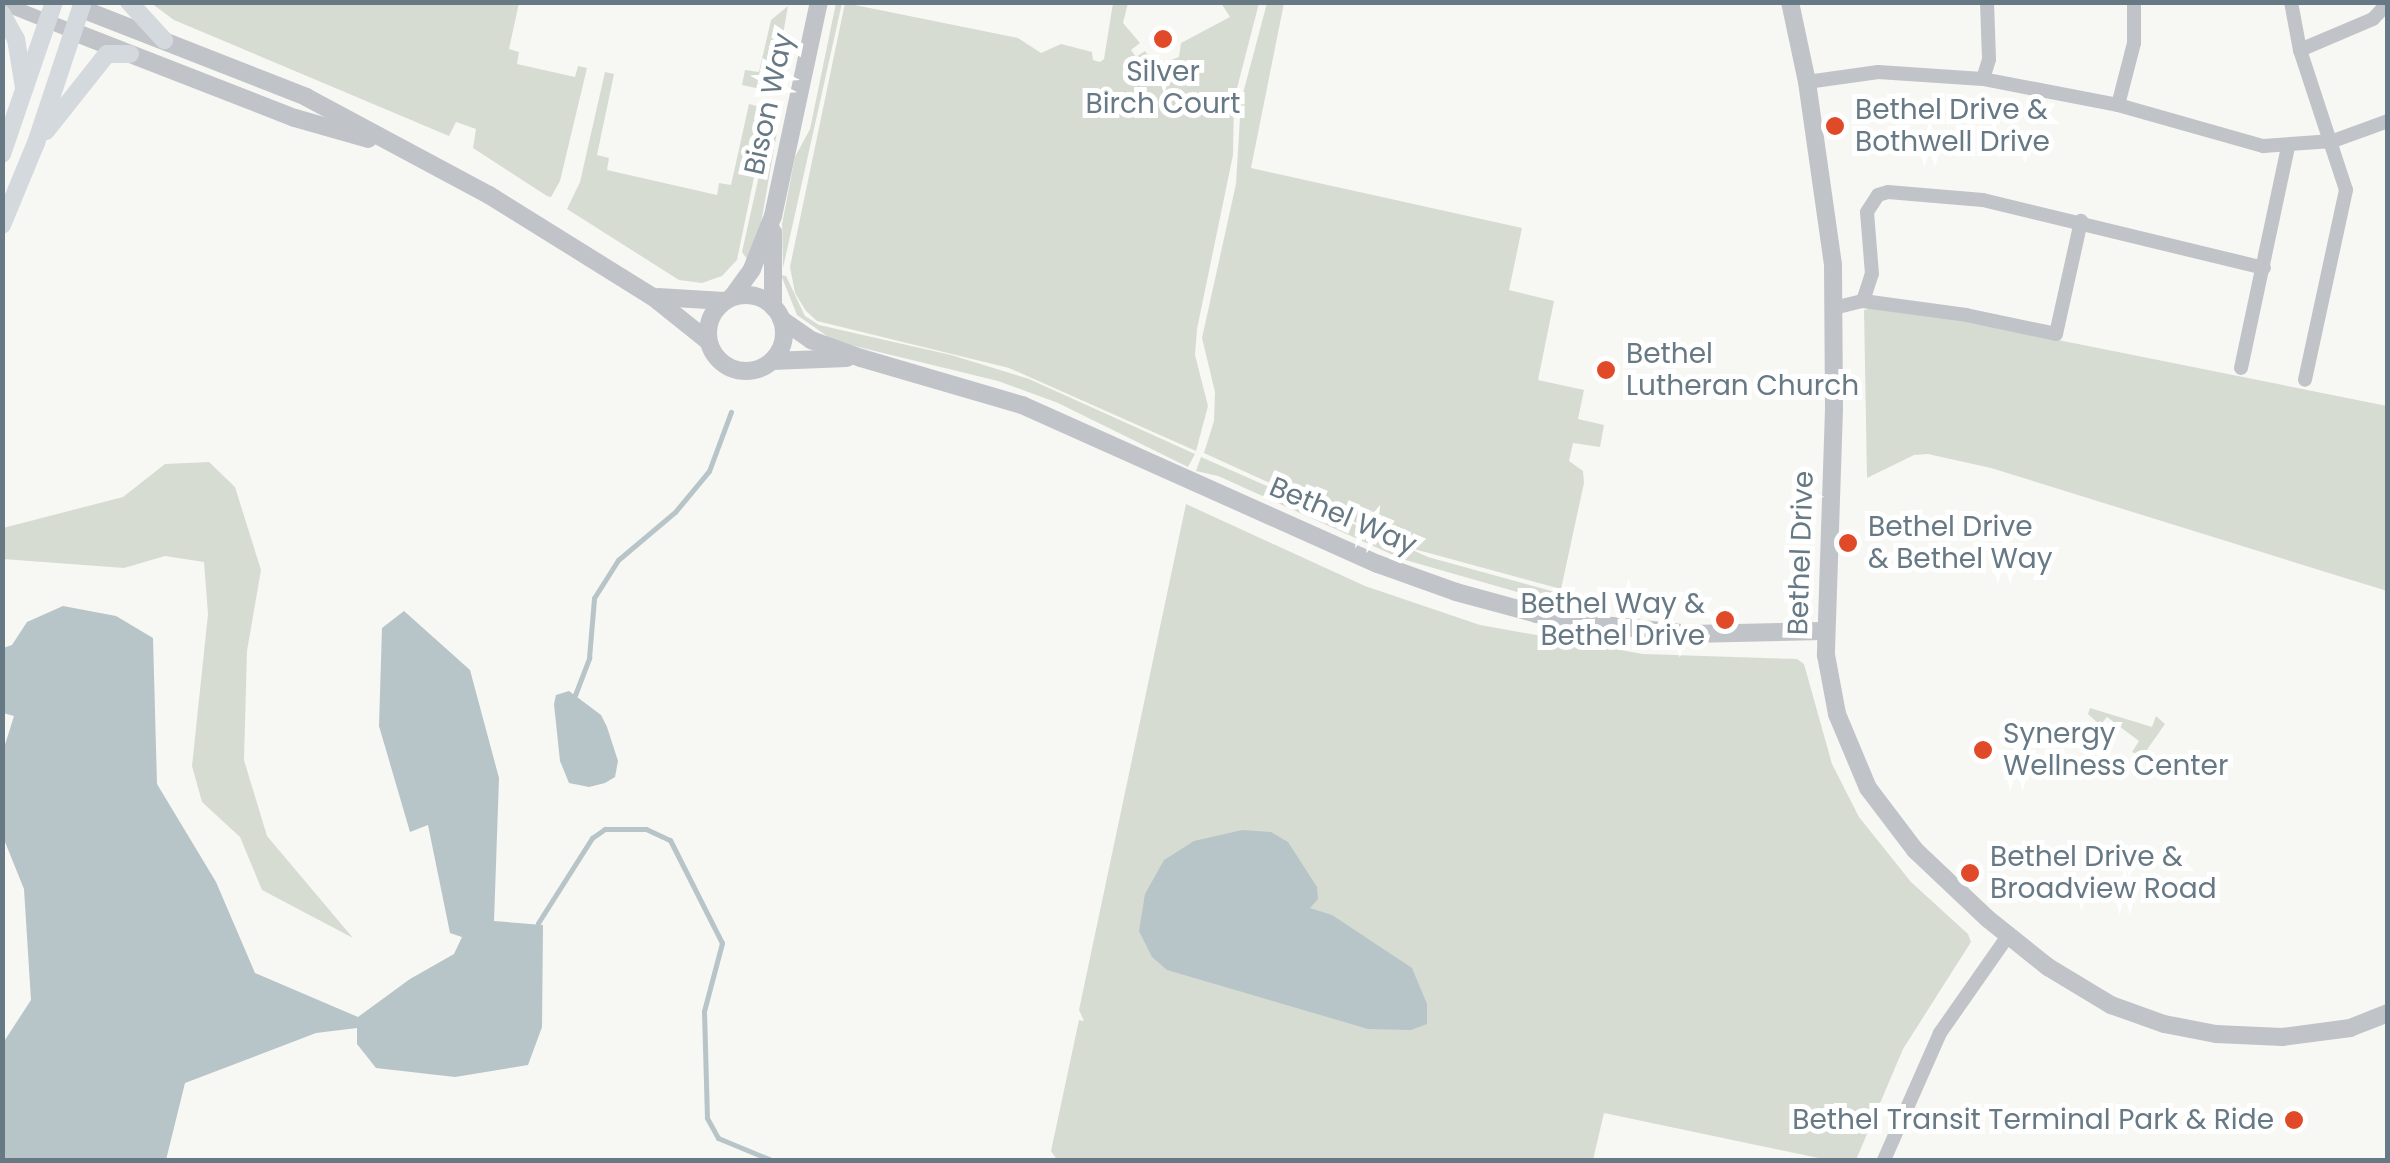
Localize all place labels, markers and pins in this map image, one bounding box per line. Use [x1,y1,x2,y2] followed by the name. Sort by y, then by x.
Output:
[1152,28,1174,50] marker: Silver Birch Court
[1086,55,1240,121] place label: Silver Birch Court
[1855,93,2050,159] place label: Bethel Drive & Bothwell Drive
[1824,115,1846,137] marker: Bethel Drive & Bothwell Drive
[1626,337,1859,403] place label: Bethel Lutheran Church
[1595,359,1617,381] marker: Bethel Lutheran Church
[1868,510,2053,576] place label: Bethel Drive & Bethel Way
[1837,532,1859,554] marker: Bethel Drive & Bethel Way
[1520,587,1705,653] place label: Bethel Way & Bethel Drive
[1714,609,1736,631] marker: Bethel Way & Bethel Drive
[2003,717,2228,783] place label: Synergy Wellness Center
[1972,739,1994,761] marker: Synergy Wellness Center
[1990,840,2217,906] place label: Bethel Drive & Broadview Road
[1959,862,1981,884] marker: Bethel Drive & Broadview Road
[1792,1103,2274,1137] place label: Bethel Transit Terminal Park & Ride
[2283,1109,2305,1131] marker: Bethel Transit Terminal Park & Ride

